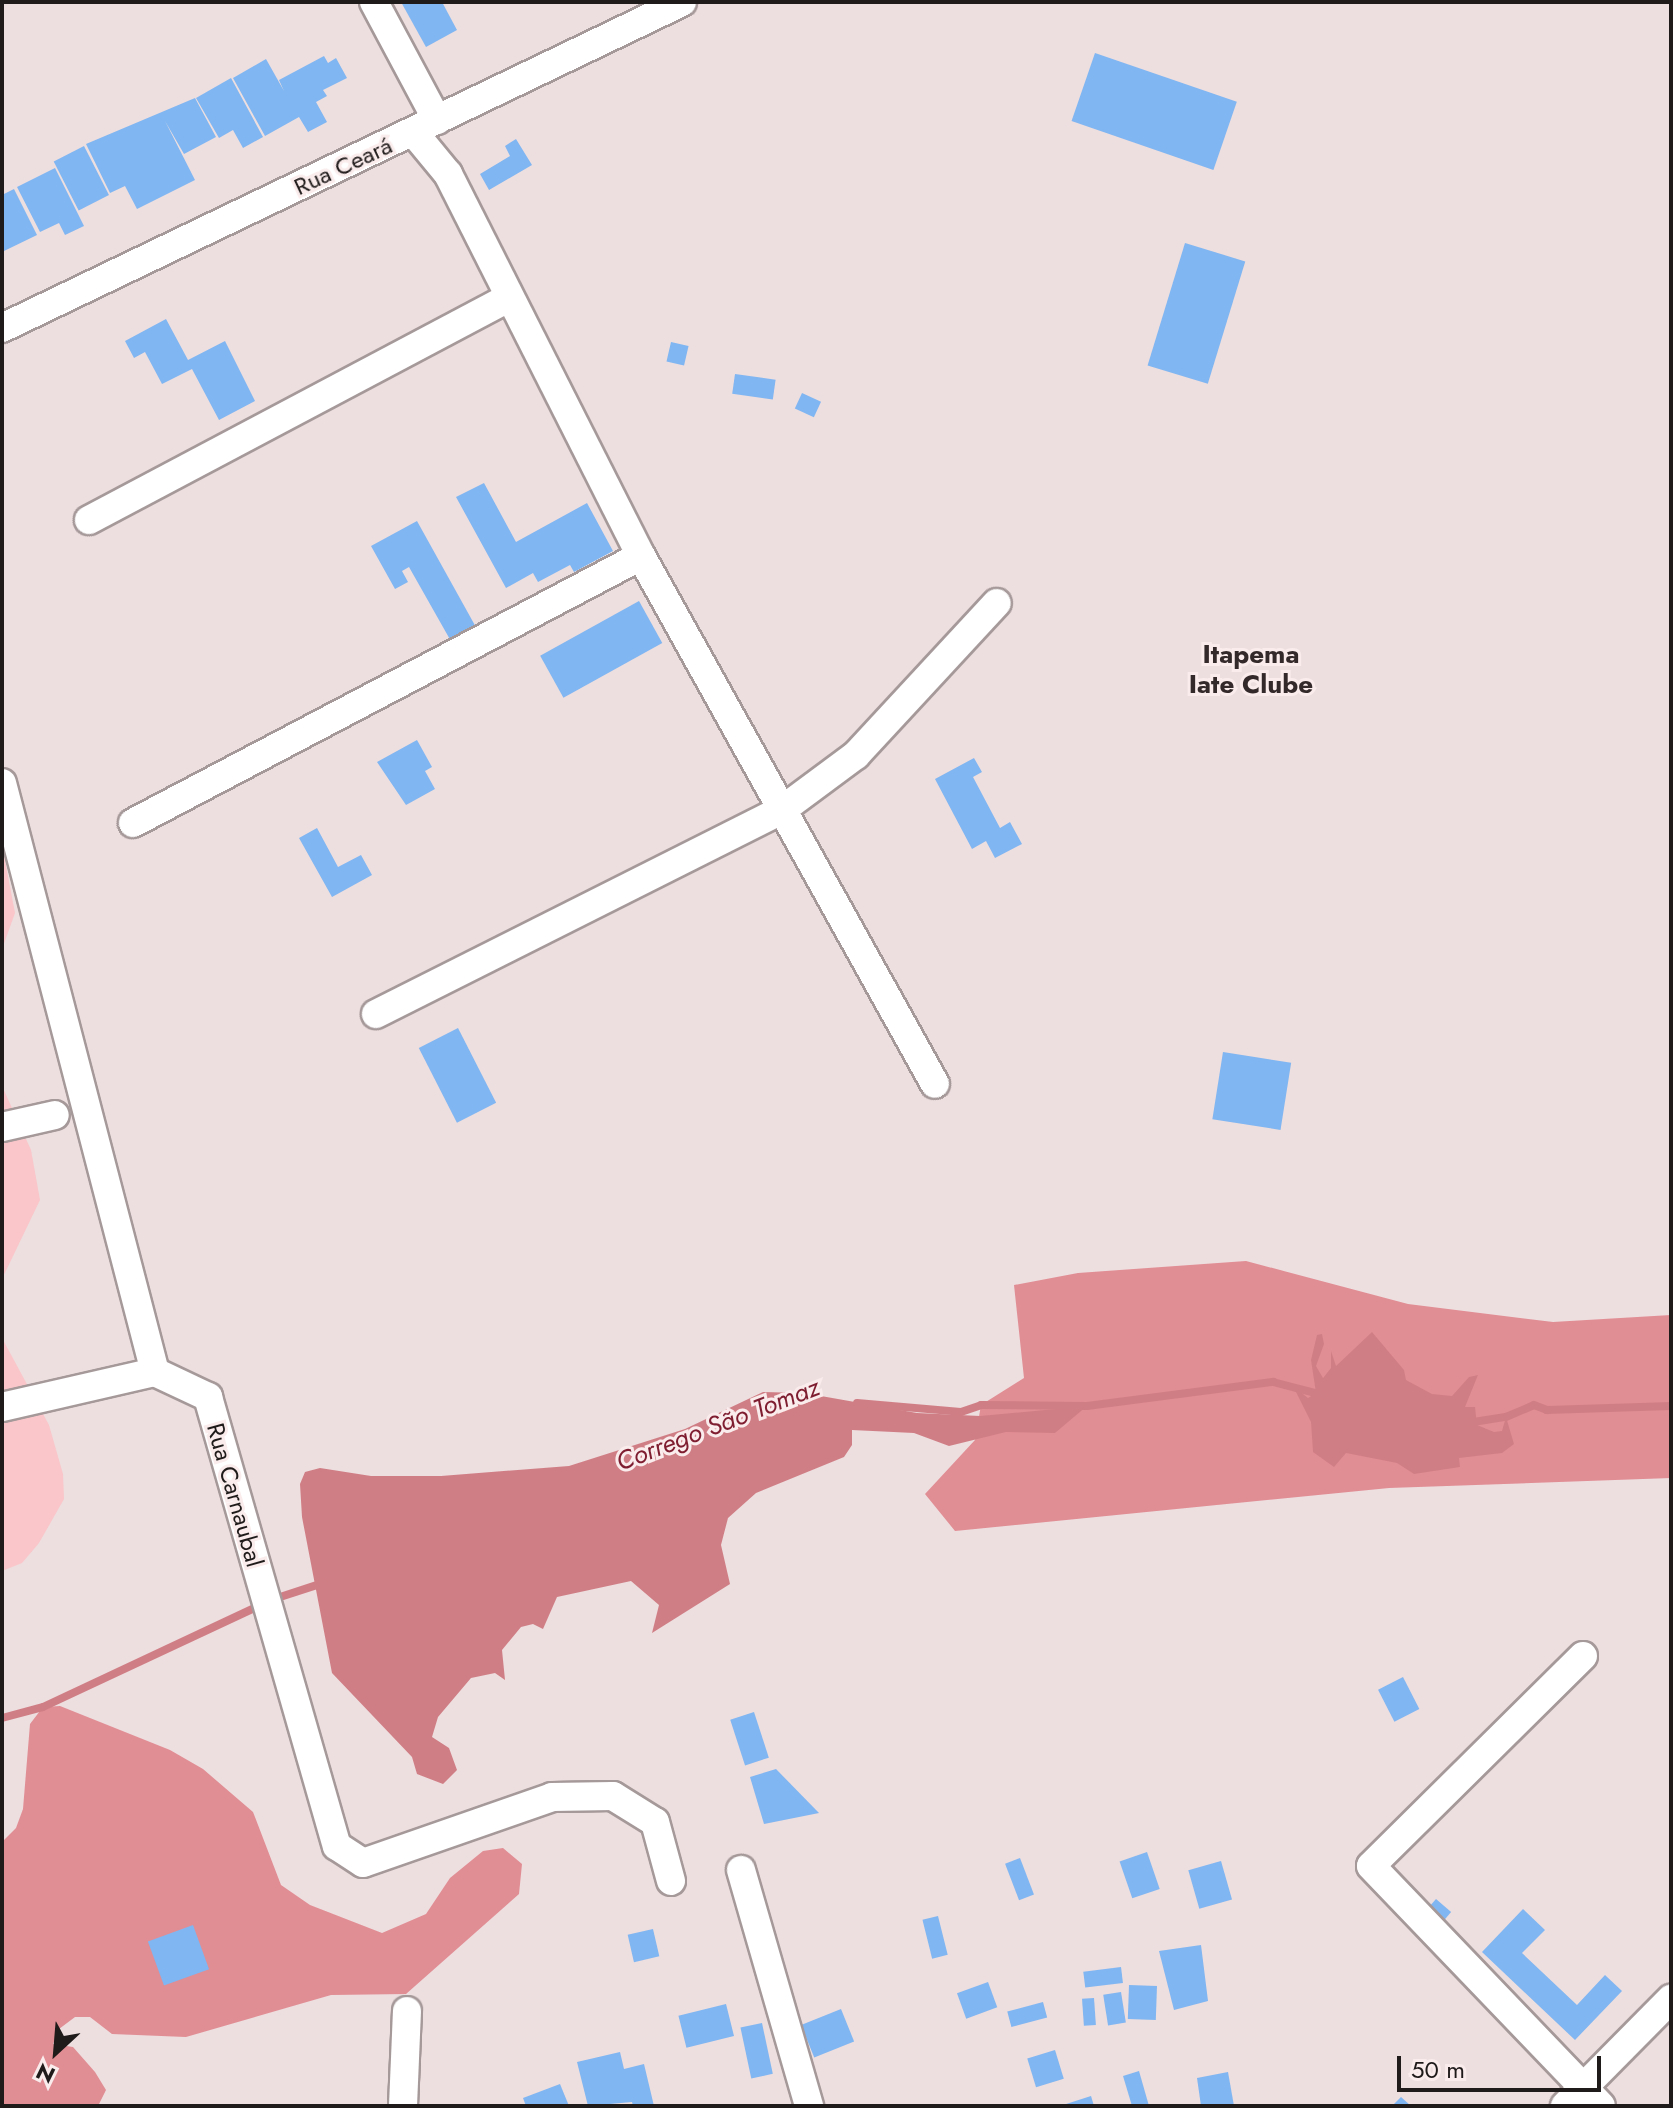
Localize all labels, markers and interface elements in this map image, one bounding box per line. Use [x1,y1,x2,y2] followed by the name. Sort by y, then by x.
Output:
[289,131,397,201] street label: Rua Ceará
[1189,639,1313,700] district label: Itapema Iate Clube
[612,1372,824,1478] water label: Corrego São Tomaz
[201,1420,269,1570] street label: Rua Carnaubal
[16,2012,96,2092] north arrow
[1401,2040,1605,2090] scale bar
[1411,2052,1465,2087] text: 50 m
[31,2055,60,2092] text: N

